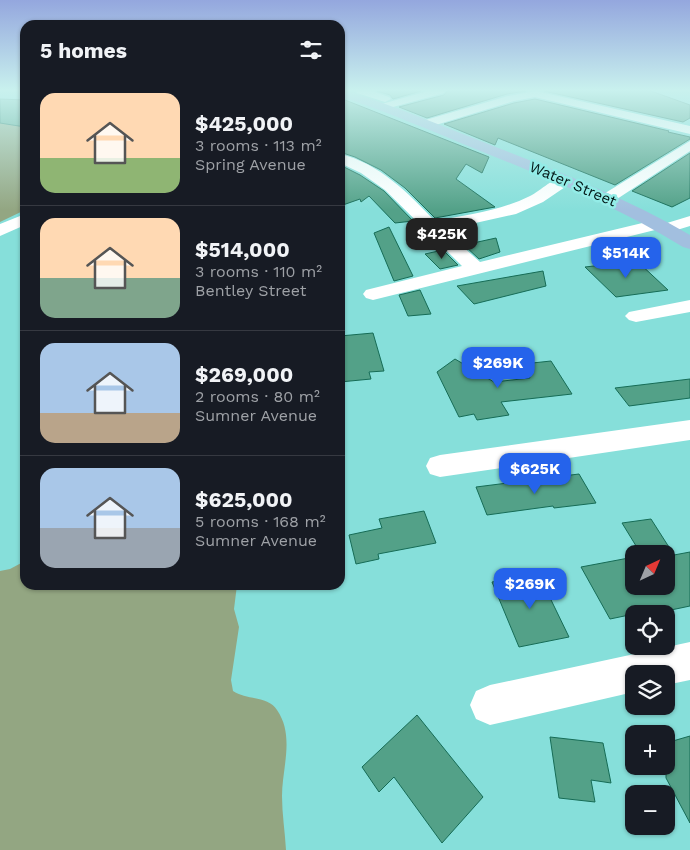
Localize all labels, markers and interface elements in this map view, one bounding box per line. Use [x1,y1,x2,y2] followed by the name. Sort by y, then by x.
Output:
[297,36,325,64] icon: filters
[40,38,127,63] text: 5 homes
[195,111,293,136] text: $425,000
[80,113,140,173] icon: home
[195,136,322,155] text: 3 rooms · 113 m²
[195,155,306,174] text: Spring Avenue
[527,158,620,211] street label: Water Street
[407,218,477,260] pin: $425K
[417,224,467,243] text: $425K
[591,236,661,279] pin: $514K
[195,237,290,262] text: $514,000
[80,238,140,298] icon: home
[602,243,650,262] text: $514K
[195,262,322,281] text: 3 rooms · 110 m²
[195,281,306,300] text: Bentley Street
[463,346,533,389] pin: $269K
[473,353,523,372] text: $269K
[195,362,293,387] text: $269,000
[80,363,140,423] icon: home
[195,387,320,406] text: 2 rooms · 80 m²
[195,406,317,425] text: Sumner Avenue
[500,452,570,495] pin: $625K
[510,459,560,478] text: $625K
[195,487,293,512] text: $625,000
[80,488,140,548] icon: home
[195,512,326,531] text: 5 rooms · 168 m²
[195,531,317,550] text: Sumner Avenue
[625,545,675,595] north arrow
[625,545,675,835] map controls
[495,568,565,610] pin: $269K
[505,574,555,593] text: $269K
[625,605,675,655] button: locate
[625,665,675,715] button: layers
[625,725,675,775] button: +
[625,785,675,835] button: −

